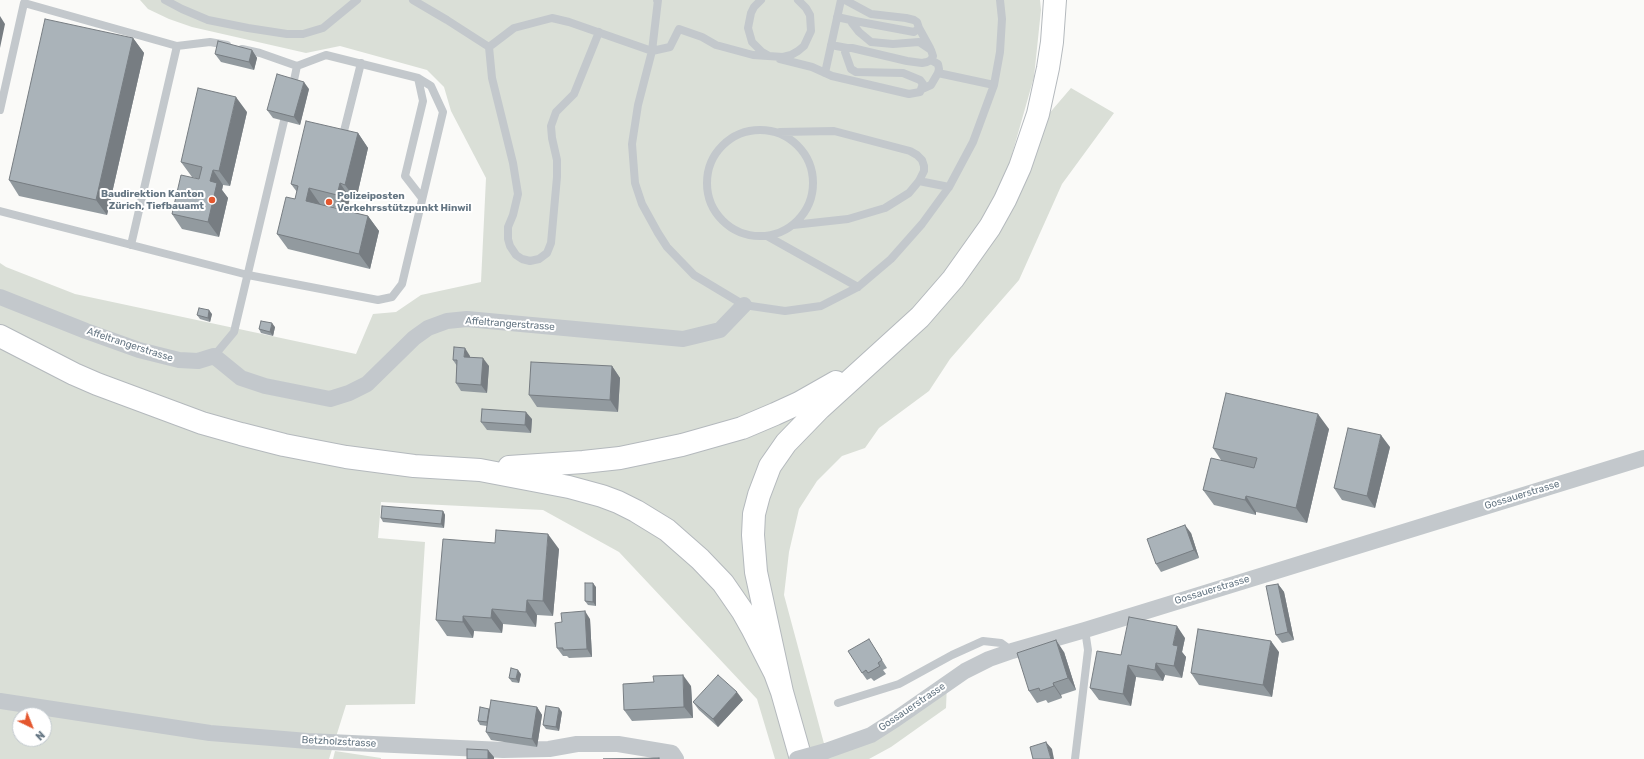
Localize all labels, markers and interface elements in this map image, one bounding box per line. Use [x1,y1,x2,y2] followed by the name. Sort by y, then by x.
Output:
[101,188,204,212] place label: Baudirektion Kanton Zürich, Tiefbauamt
[337,190,471,214] place label: Polizeiposten Verkehrsstützpunkt Hinwil
[207,195,217,205] marker: Baudirektion Kanton Zürich, Tiefbauamt
[324,197,334,207] marker: Polizeiposten Verkehrsstützpunkt Hinwil
[465,315,555,333] street label: Affeltrangerstrasse
[85,325,175,365] street label: Affeltrangerstrasse
[1483,478,1561,512] street label: Gossauerstrasse
[1173,573,1251,607] street label: Gossauerstrasse
[876,680,948,734] street label: Gossauerstrasse
[12,707,52,747] north arrow
[33,728,47,743] text: N
[301,734,377,750] street label: Betzholzstrasse

